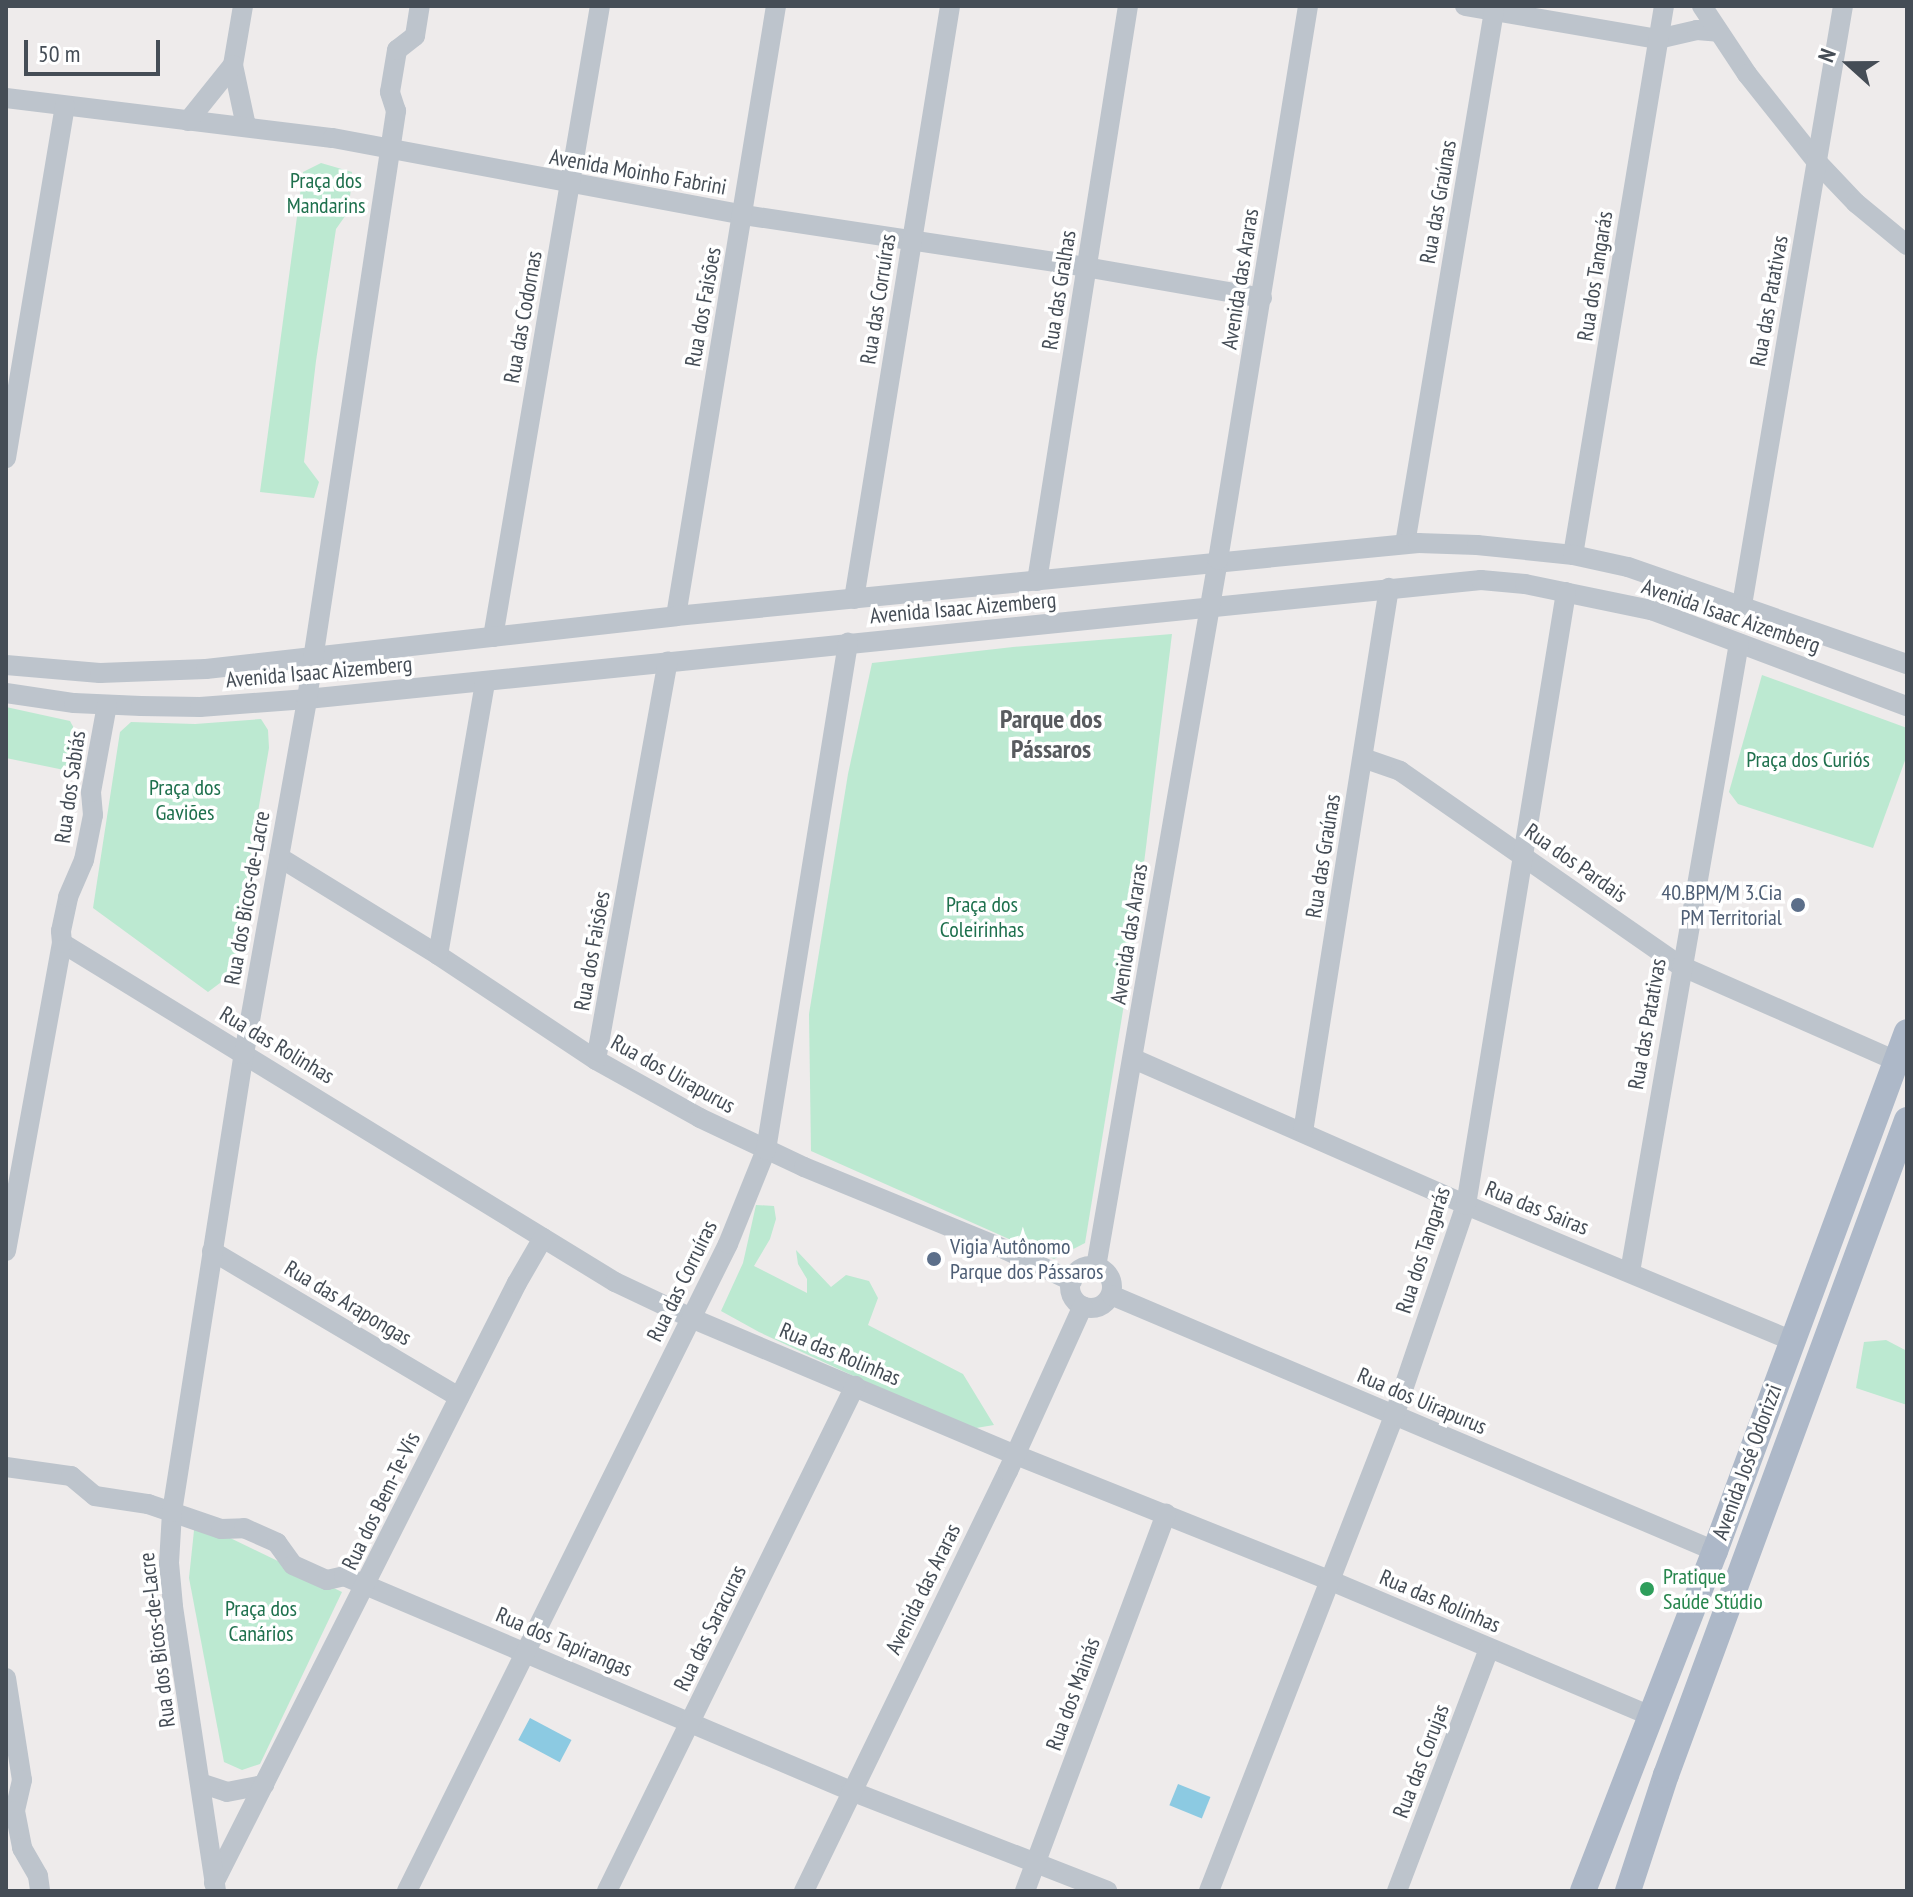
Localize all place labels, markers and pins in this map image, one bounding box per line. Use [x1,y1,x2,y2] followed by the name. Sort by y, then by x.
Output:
[1661,879,1782,930] place label: 40.BPM/M 3.Cia PM Territorial
[1789,896,1807,914] marker: 40.BPM/M 3.Cia PM Territorial
[950,1233,1103,1284] place label: Vigia Autônomo Parque dos Pássaros
[925,1250,943,1268] marker: Vigia Autônomo Parque dos Pássaros
[1663,1563,1763,1614] place label: Pratique Saúde Stúdio
[1638,1580,1656,1598] marker: Pratique Saúde Stúdio

